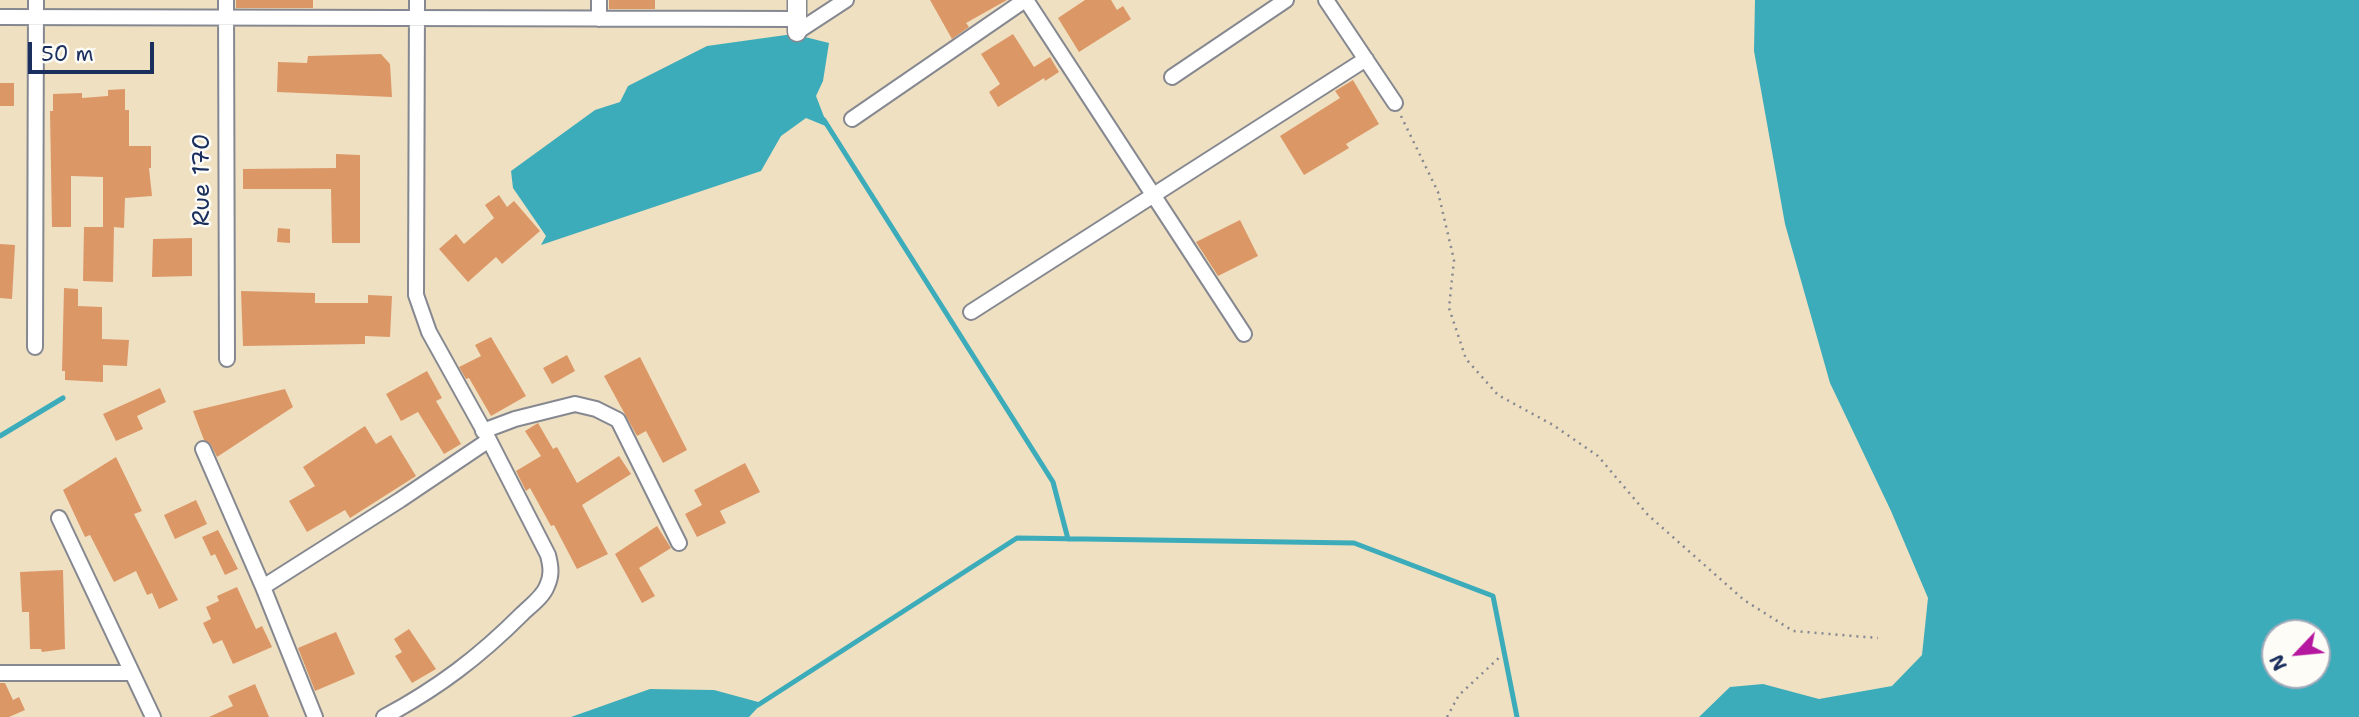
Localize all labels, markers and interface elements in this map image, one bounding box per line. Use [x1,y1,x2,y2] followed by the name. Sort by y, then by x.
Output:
[32,28,158,72] scale bar
[41,40,94,68] text: 50 m
[189,133,217,227] street label: Rue 170
[2261,619,2331,689] north arrow
[2264,650,2293,675] text: N

